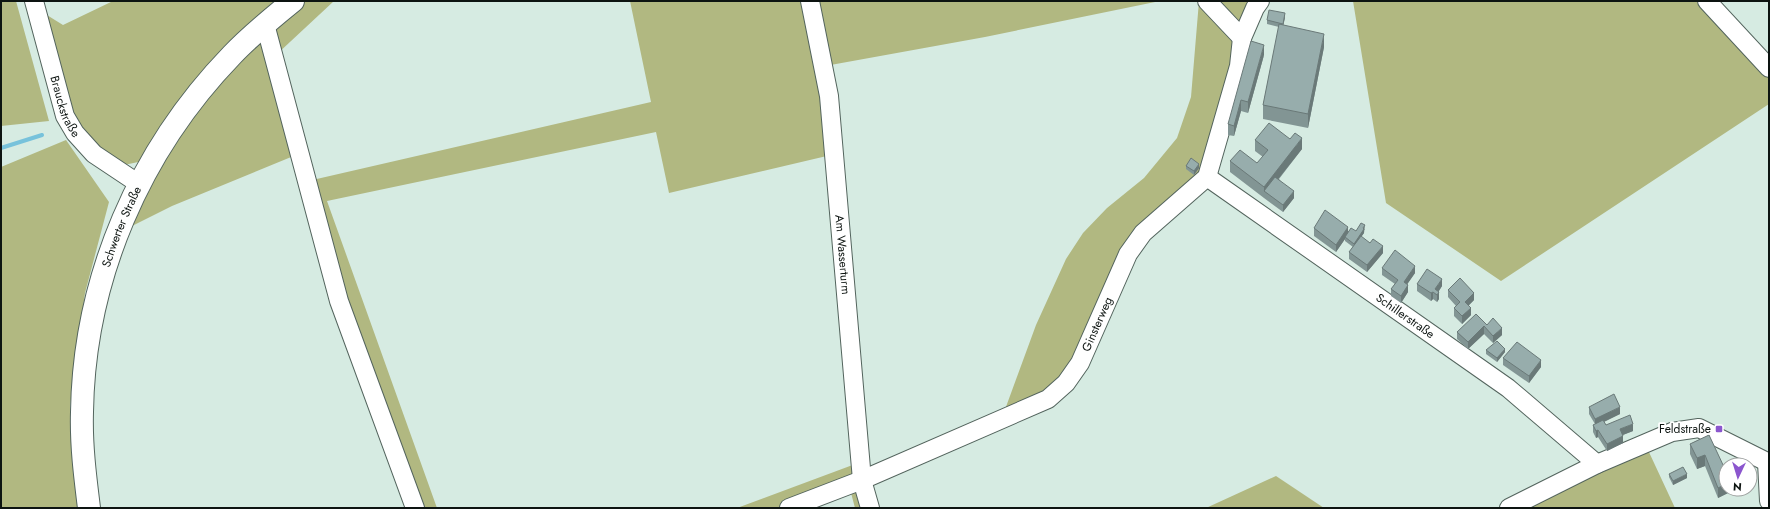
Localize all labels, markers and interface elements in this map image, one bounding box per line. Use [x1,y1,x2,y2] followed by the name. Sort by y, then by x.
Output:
[46,74,84,142] street label: Brauckstraße
[97,183,146,270] street label: Schwerter Straße
[830,214,855,295] street label: Am Wasserturm
[1372,289,1438,343] street label: Schillerstraße
[1077,294,1117,354] street label: Ginsterweg
[1659,420,1711,438] place label: Feldstraße
[1714,424,1724,434] marker: Feldstraße
[1718,457,1758,497] north arrow
[1732,479,1742,495] text: N

